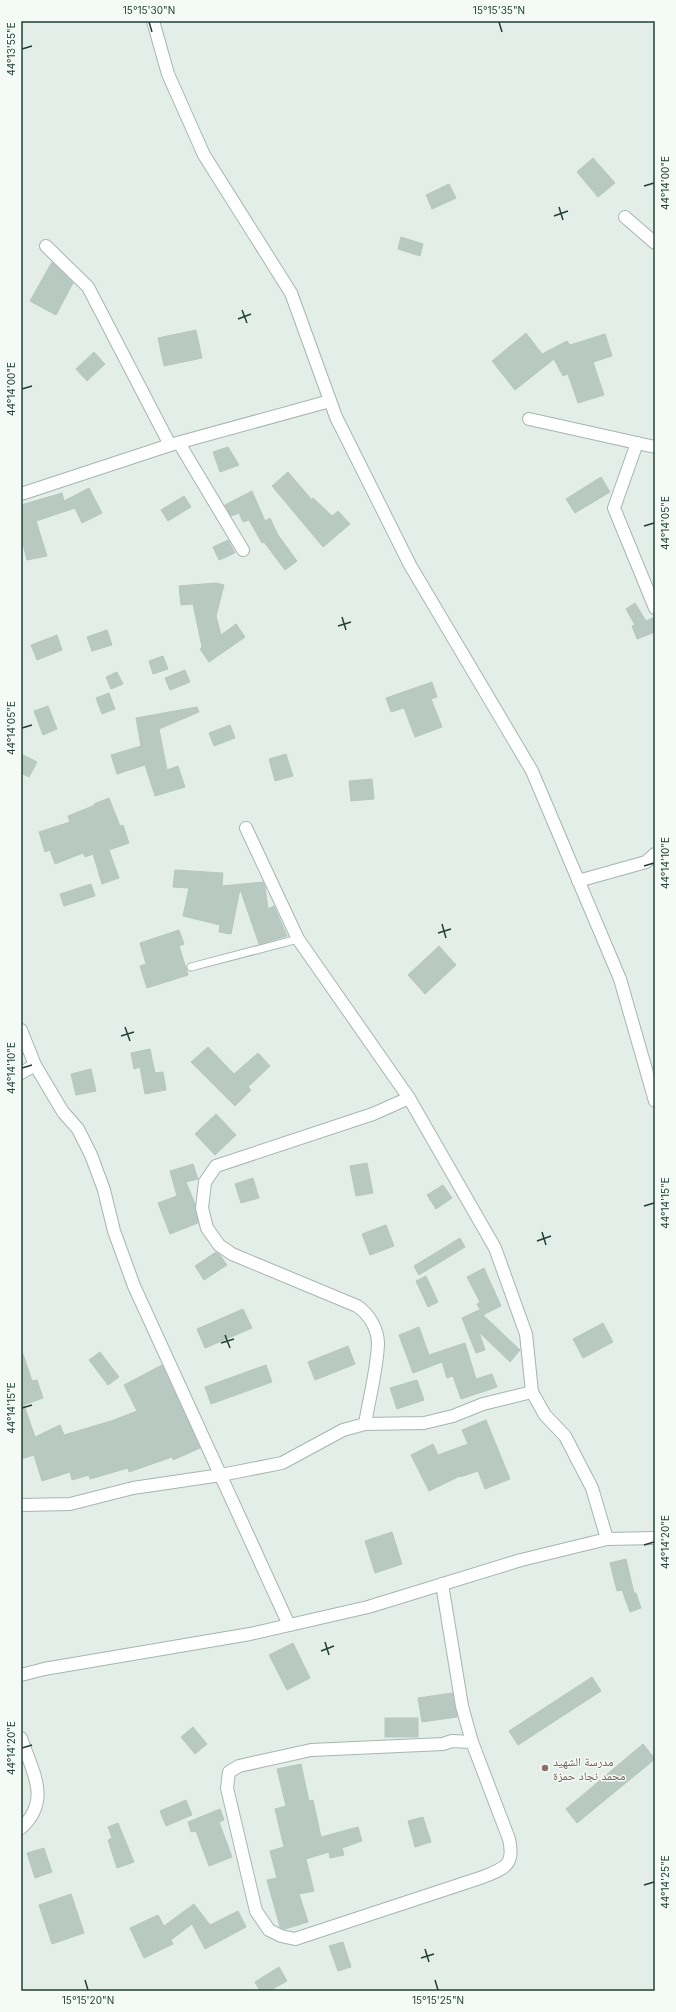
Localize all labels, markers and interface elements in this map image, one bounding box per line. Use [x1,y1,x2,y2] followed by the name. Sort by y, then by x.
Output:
[123,4,175,16] text: 15°15'30"N
[473,4,525,16] text: 15°15'35"N
[5,22,17,76] text: 44°13'55"E
[659,156,671,210] text: 44°14'00"E
[5,362,17,416] text: 44°14'00"E
[659,496,671,550] text: 44°14'05"E
[5,701,17,755] text: 44°14'05"E
[659,837,671,889] text: 44°14'10"E
[5,1042,17,1094] text: 44°14'10"E
[659,1177,671,1229] text: 44°14'15"E
[5,1382,17,1434] text: 44°14'15"E
[659,1515,671,1569] text: 44°14'20"E
[5,1721,17,1775] text: 44°14'20"E
[553,1754,626,1783] place label: مدرسة الشهيد محمد نجاد حمزة
[540,1763,550,1773] marker: مدرسة الشهيد محمد نجاد حمزة
[659,1855,671,1909] text: 44°14'25"E
[62,1994,114,2006] text: 15°15'20"N
[412,1994,464,2006] text: 15°15'25"N

